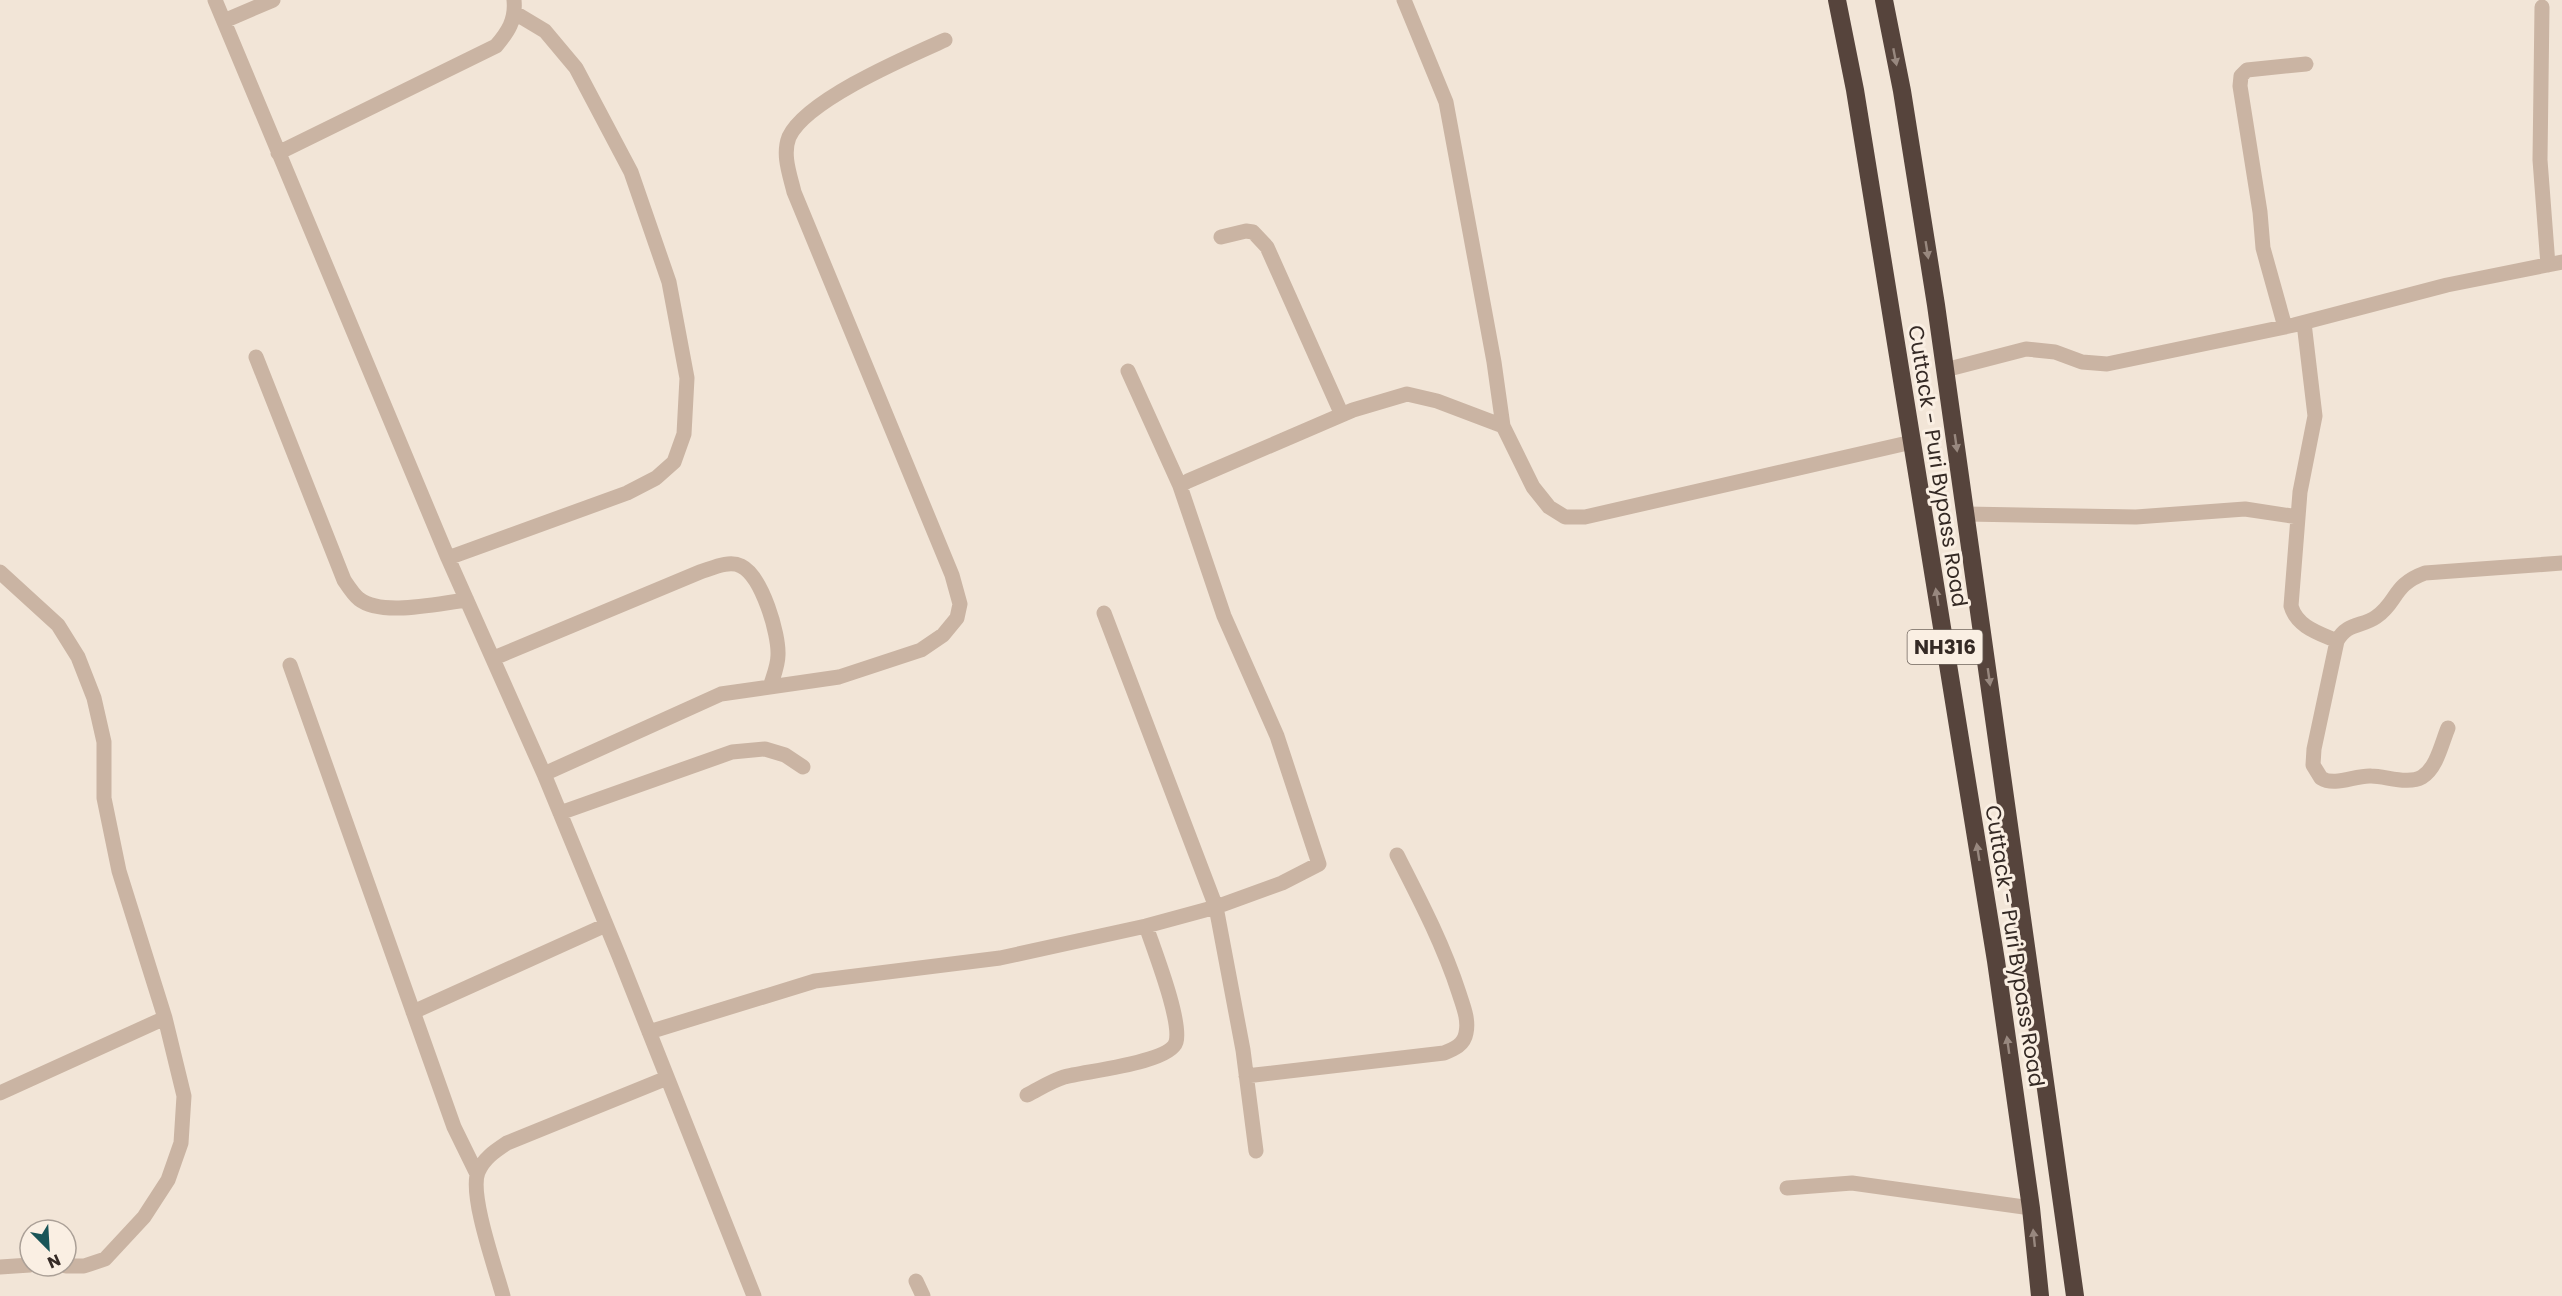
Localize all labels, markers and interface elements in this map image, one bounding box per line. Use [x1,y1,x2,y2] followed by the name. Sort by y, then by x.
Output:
[1891,48,1900,67] one-way arrow
[1923,241,1932,260] one-way arrow
[1901,323,1975,609] street label: Cuttack - Puri Bypass Road
[1951,433,1960,452] one-way arrow
[1932,588,1941,607] one-way arrow
[1908,630,1982,664] road number: NH316
[1984,668,1994,687] one-way arrow
[1978,803,2052,1089] street label: Cuttack - Puri Bypass Road
[1974,842,1983,861] one-way arrow
[2003,1035,2012,1054] one-way arrow
[18,1218,78,1278] north arrow
[2029,1228,2039,1247] one-way arrow
[44,1248,64,1274] text: N

